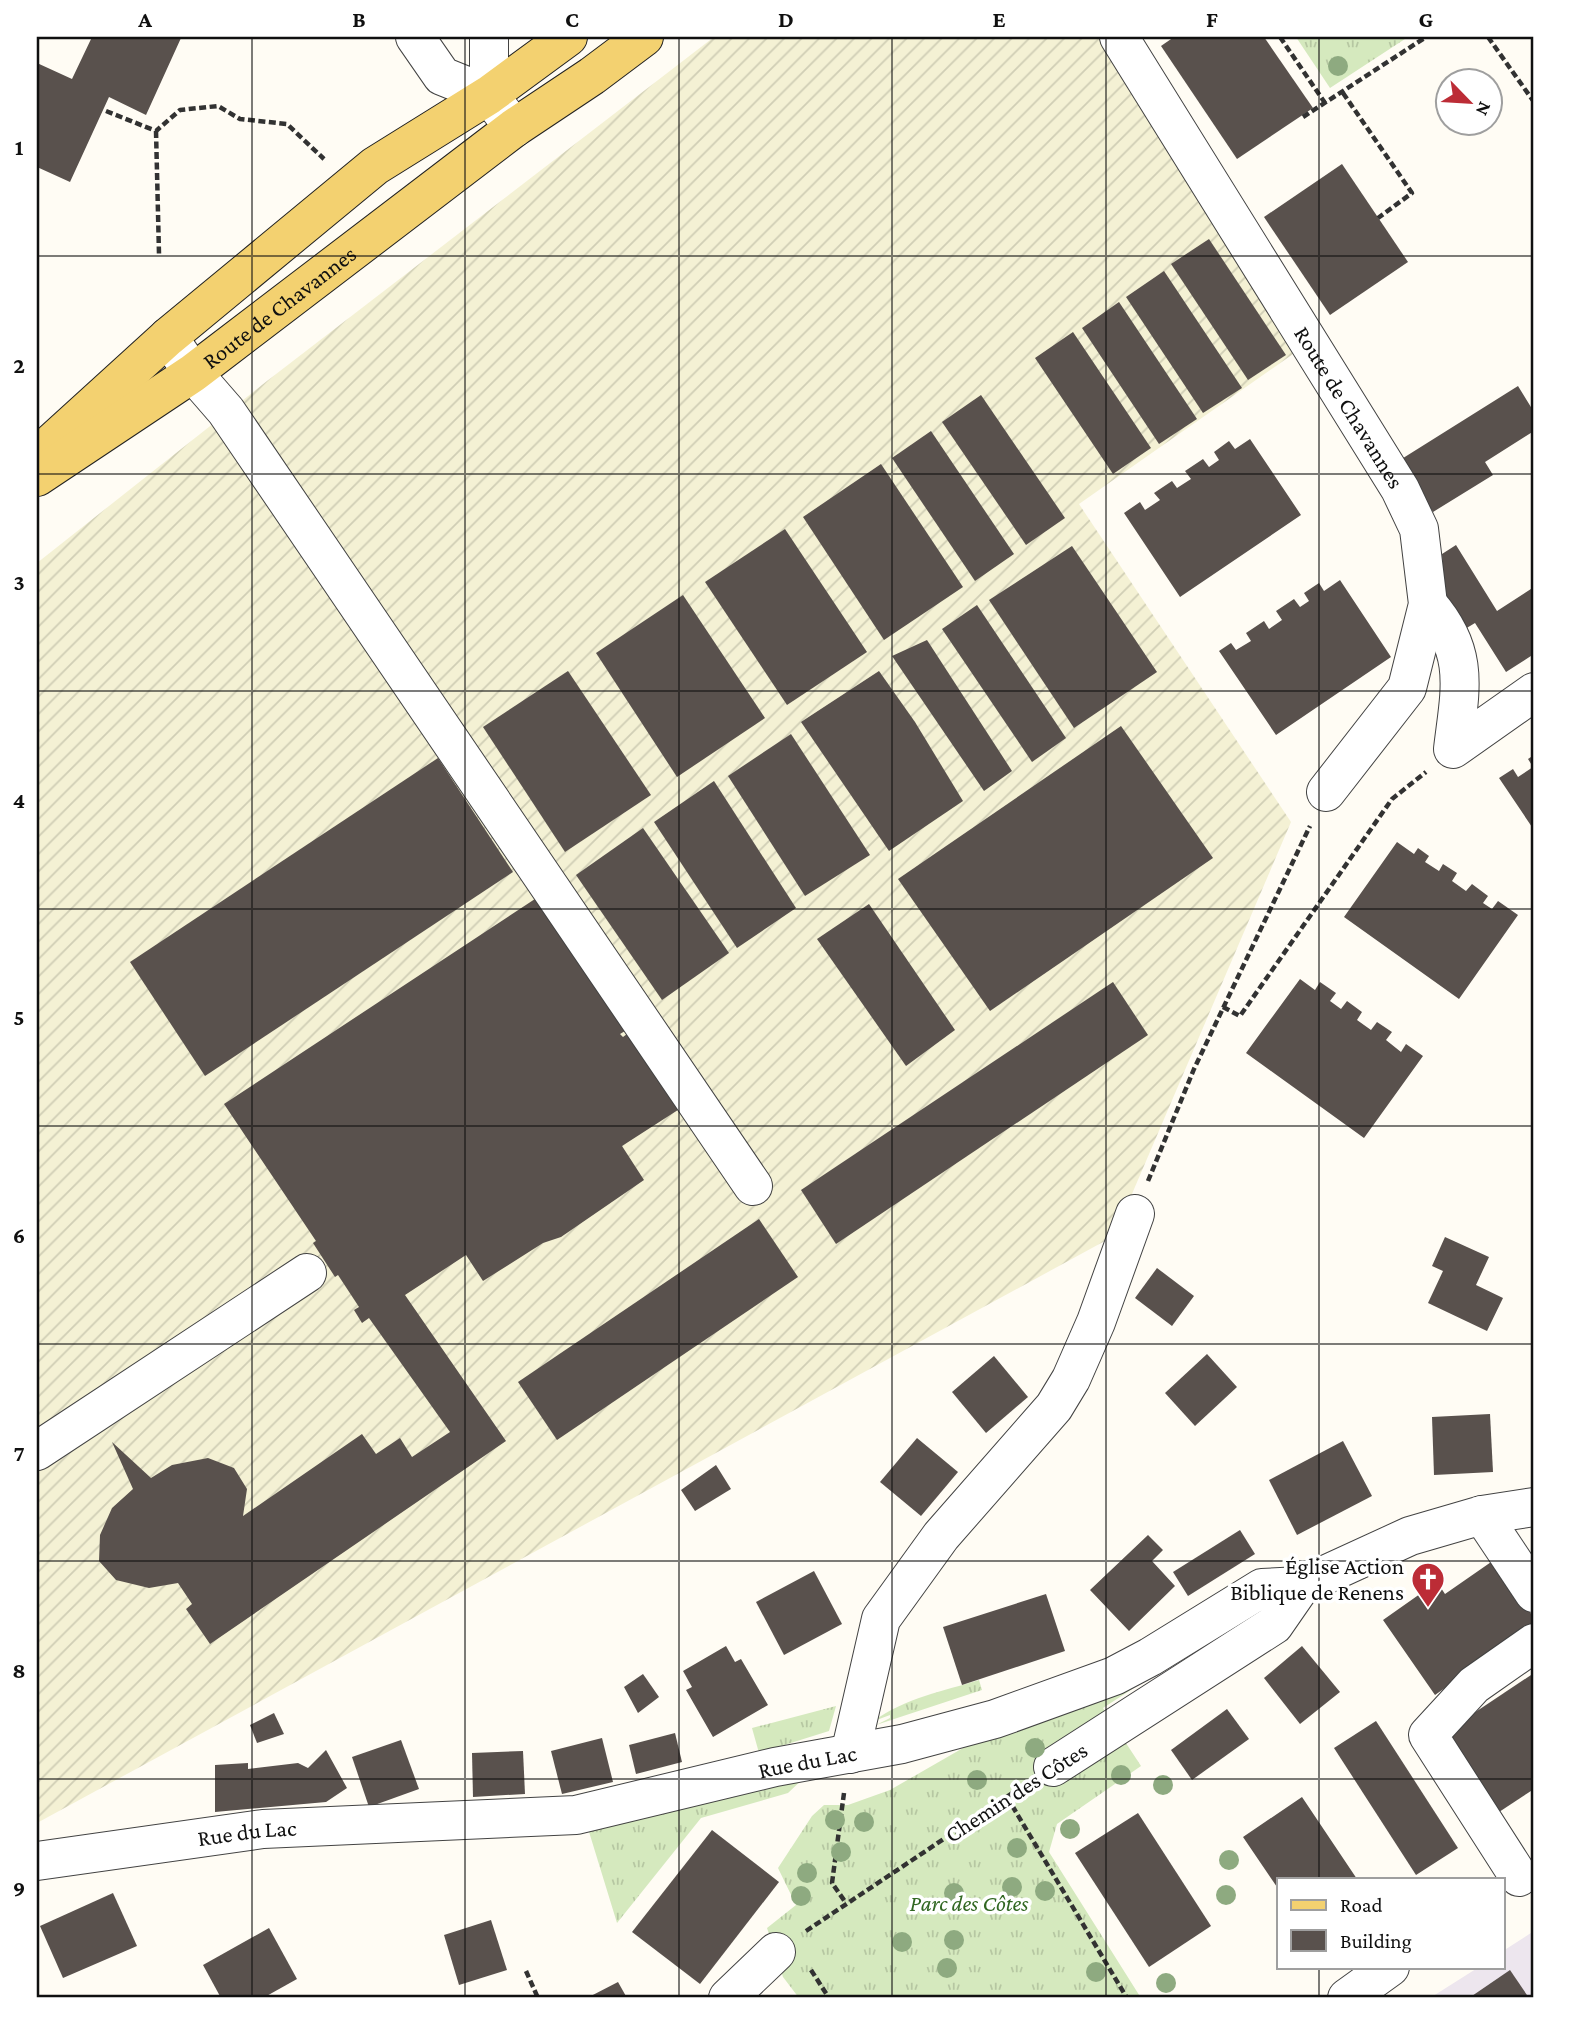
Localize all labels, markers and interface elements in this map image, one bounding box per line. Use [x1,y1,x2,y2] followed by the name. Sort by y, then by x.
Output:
[137,6,152,32] text: A
[352,6,366,32] text: B
[565,6,579,32] text: C
[778,6,794,32] text: D
[992,6,1006,32] text: E
[1206,6,1218,32] text: F
[1419,6,1434,32] text: G
[1434,66,1504,136] north arrow
[1472,99,1496,119] text: N
[15,134,24,160] text: 1
[197,240,361,374] street label: Route de Chavannes
[1289,321,1409,493] street label: Route de Chavannes
[13,352,25,378] text: 2
[13,569,25,595] text: 3
[13,787,25,813] text: 4
[13,1004,25,1030] text: 5
[13,1222,25,1248] text: 6
[13,1440,25,1466] text: 7
[1230,1553,1404,1605] place label: Église Action Biblique de Renens
[1409,1560,1447,1609] church icon: Église Action Biblique de Renens
[12,1657,26,1683] text: 8
[940,1736,1092,1848] street label: Chemin des Côtes
[755,1739,859,1784] street label: Rue du Lac
[196,1814,297,1851] street label: Rue du Lac
[13,1875,25,1901] text: 9
[1277,1878,1504,1968] legend
[910,1890,1029,1916] park label: Parc des Côtes
[1340,1893,1383,1917] text: Road
[1340,1929,1412,1953] text: Building

